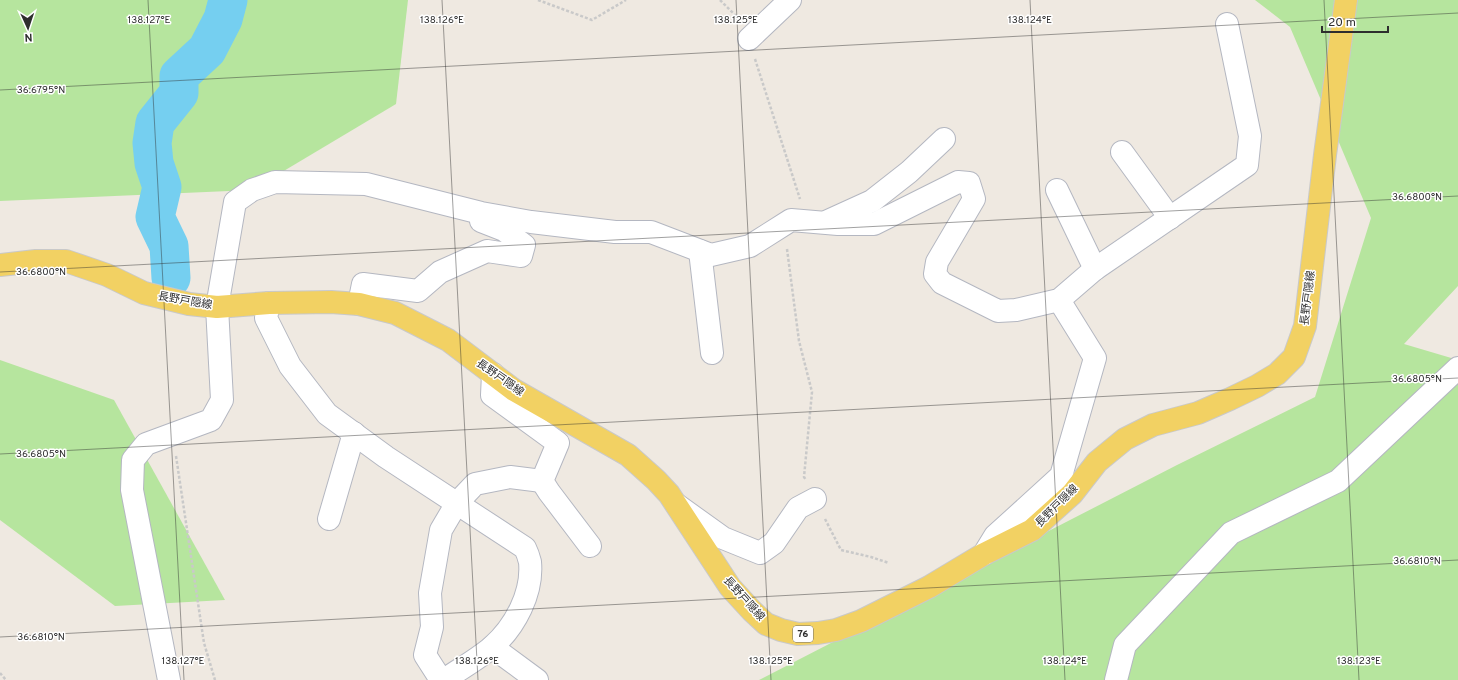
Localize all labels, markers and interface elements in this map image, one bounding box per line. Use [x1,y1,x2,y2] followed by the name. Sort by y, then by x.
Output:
[8,8,48,48] north arrow
[1322,8,1388,34] scale bar
[127,14,171,27] text: 138.127°E
[420,14,464,27] text: 138.126°E
[714,14,758,27] text: 138.125°E
[1008,14,1052,27] text: 138.124°E
[1328,15,1356,31] text: 20 m
[24,30,33,44] text: N
[17,84,65,97] text: 36.6795°N
[1392,191,1442,204] text: 36.6800°N
[16,266,66,279] text: 36.6800°N
[1298,270,1318,326] street label: 長野戸隠線
[157,289,213,313] street label: 長野戸隠線
[473,356,527,400] street label: 長野戸隠線
[1392,373,1442,386] text: 36.6805°N
[16,448,66,461] text: 36.6805°N
[1033,482,1081,530] street label: 長野戸隠線
[1393,555,1441,568] text: 36.6810°N
[720,574,768,624] street label: 長野戸隠線
[793,626,813,642] road number: 76
[17,631,65,644] text: 36.6810°N
[161,655,205,668] text: 138.127°E
[455,655,499,668] text: 138.126°E
[749,655,793,668] text: 138.125°E
[1043,655,1087,668] text: 138.124°E
[1337,655,1381,668] text: 138.123°E

